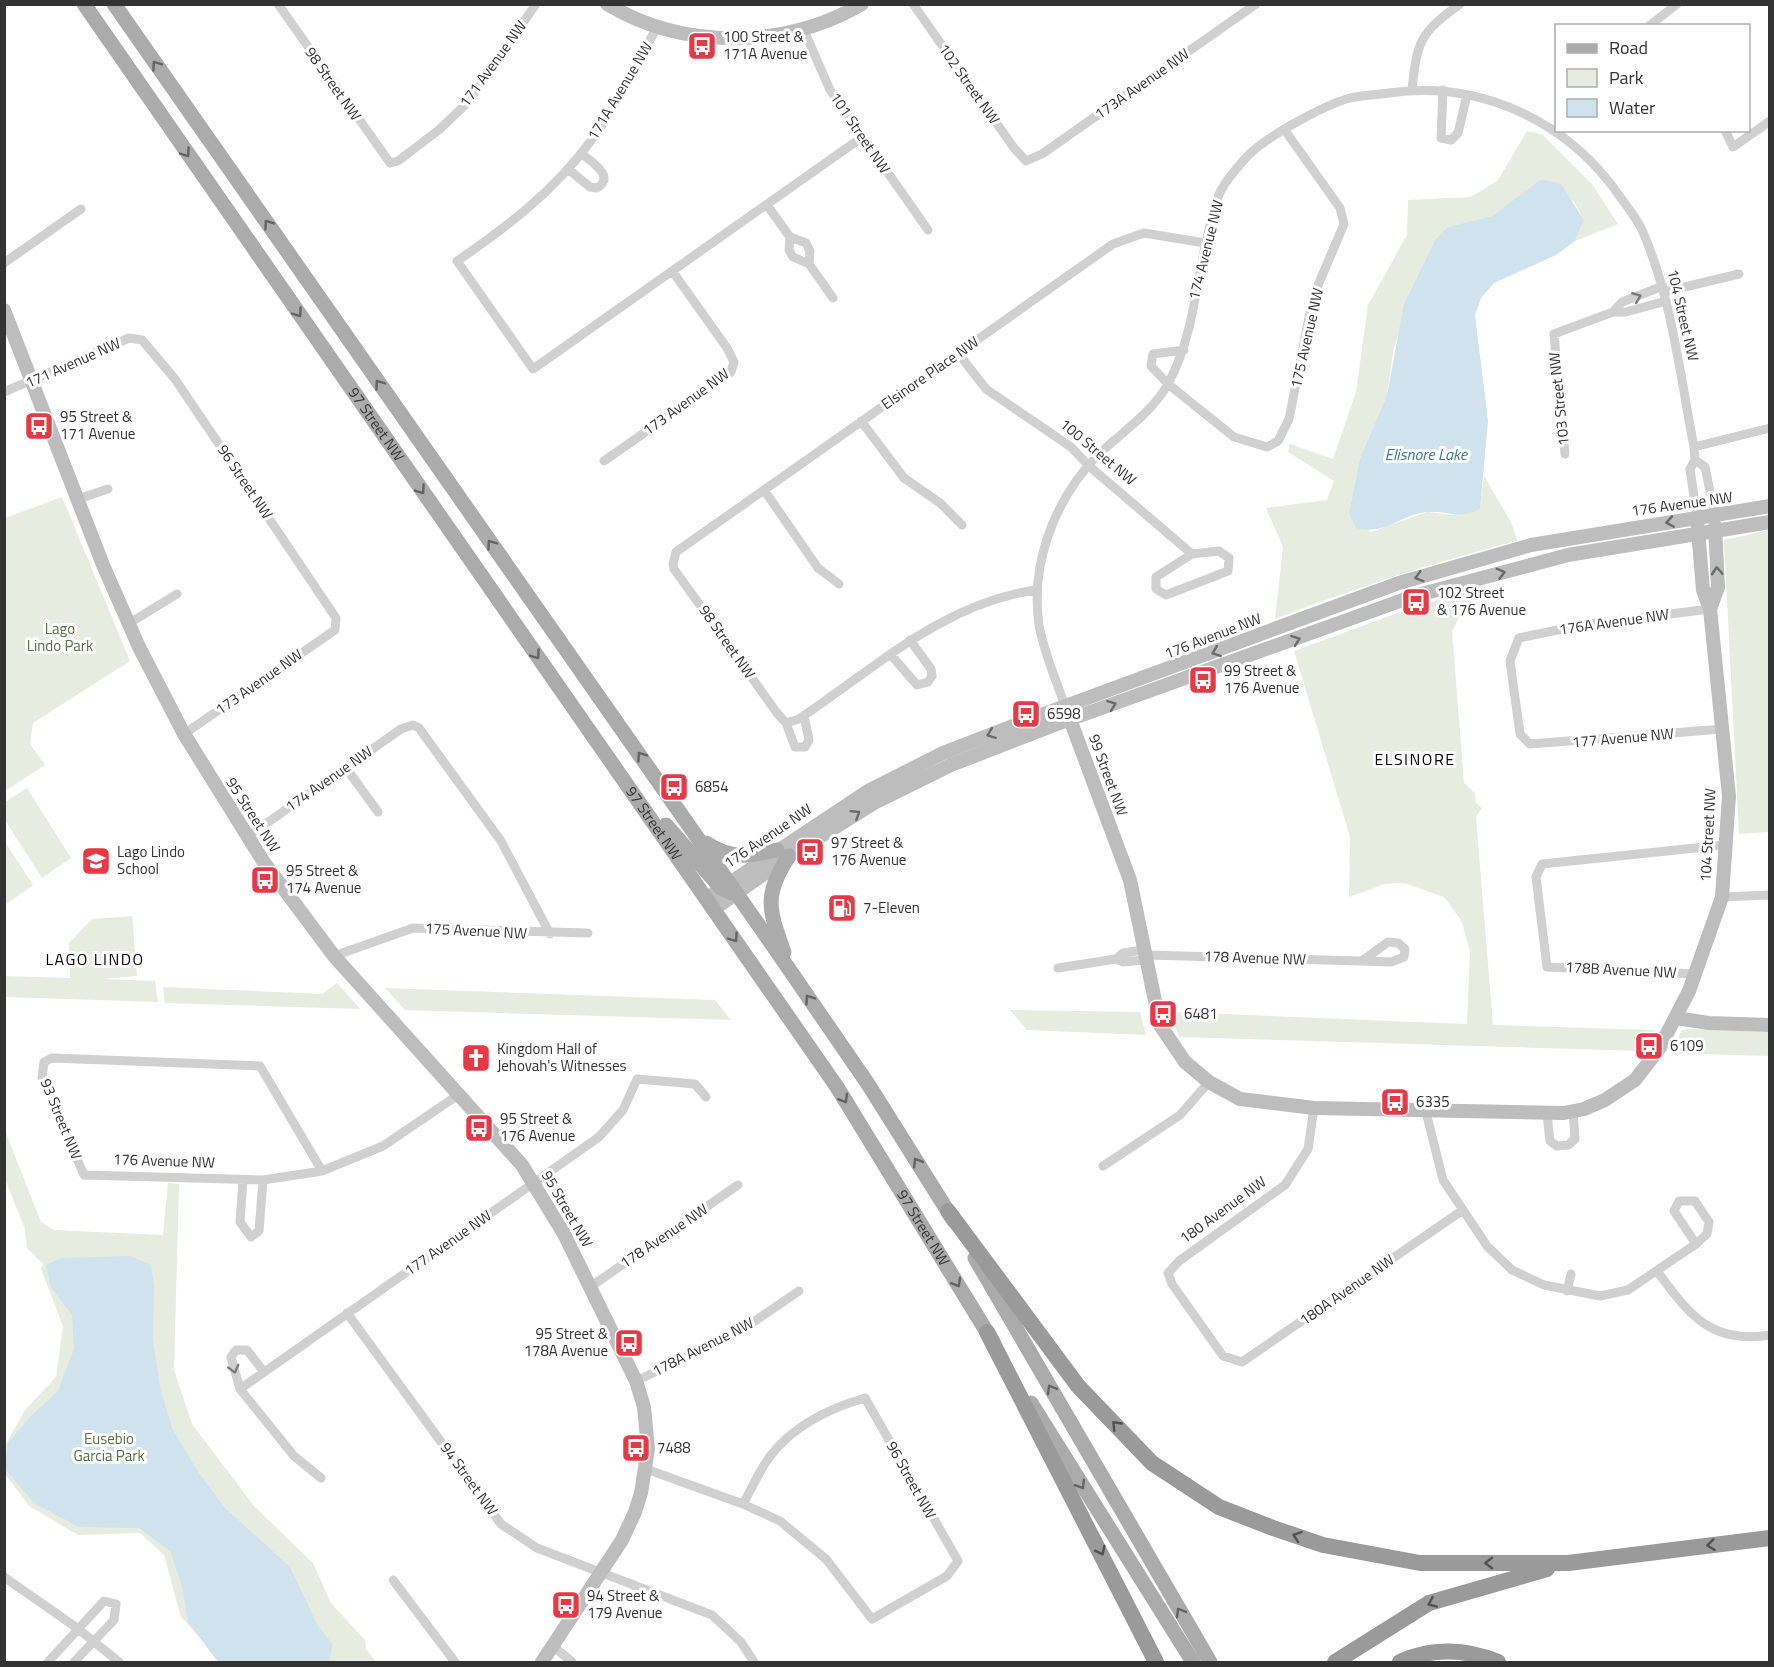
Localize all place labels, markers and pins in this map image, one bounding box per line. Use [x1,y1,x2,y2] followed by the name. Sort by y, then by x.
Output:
[723,25,807,65] place label: 100 Street & 171A Avenue
[686,30,718,62] bus stop icon: 100 Street & 171A Avenue
[60,405,135,445] place label: 95 Street & 171 Avenue
[23,410,55,442] bus stop icon: 95 Street & 171 Avenue
[1437,581,1526,621] place label: 102 Street & 176 Avenue
[1400,586,1432,618] bus stop icon: 102 Street & 176 Avenue
[1224,659,1299,699] place label: 99 Street & 176 Avenue
[1187,664,1219,696] bus stop icon: 99 Street & 176 Avenue
[1010,698,1042,730] bus stop icon: 6598
[1047,702,1081,725] place label: 6598
[658,771,690,803] bus stop icon: 6854
[695,775,729,798] place label: 6854
[831,831,906,871] place label: 97 Street & 176 Avenue
[794,836,826,868] bus stop icon: 97 Street & 176 Avenue
[117,840,185,880] place label: Lago Lindo School
[80,845,112,877] school or university icon: Lago Lindo School
[286,859,361,899] place label: 95 Street & 174 Avenue
[249,864,281,896] bus stop icon: 95 Street & 174 Avenue
[826,892,858,924] fuel station icon: 7-Eleven
[863,896,920,919] place label: 7-Eleven
[1147,998,1179,1030] bus stop icon: 6481
[1184,1002,1218,1025] place label: 6481
[1633,1030,1665,1062] bus stop icon: 6109
[1670,1034,1704,1057] place label: 6109
[497,1037,626,1077] place label: Kingdom Hall of Jehovah's Witnesses
[460,1042,492,1074] church icon: Kingdom Hall of Jehovah's Witnesses
[1379,1086,1411,1118] bus stop icon: 6335
[1416,1090,1450,1113] place label: 6335
[500,1107,575,1147] place label: 95 Street & 176 Avenue
[463,1112,495,1144] bus stop icon: 95 Street & 176 Avenue
[524,1322,609,1362] place label: 95 Street & 178A Avenue
[613,1327,645,1359] bus stop icon: 95 Street & 178A Avenue
[620,1432,652,1464] bus stop icon: 7488
[657,1436,691,1459] place label: 7488
[587,1584,662,1624] place label: 94 Street & 179 Avenue
[550,1589,582,1621] bus stop icon: 94 Street & 179 Avenue

